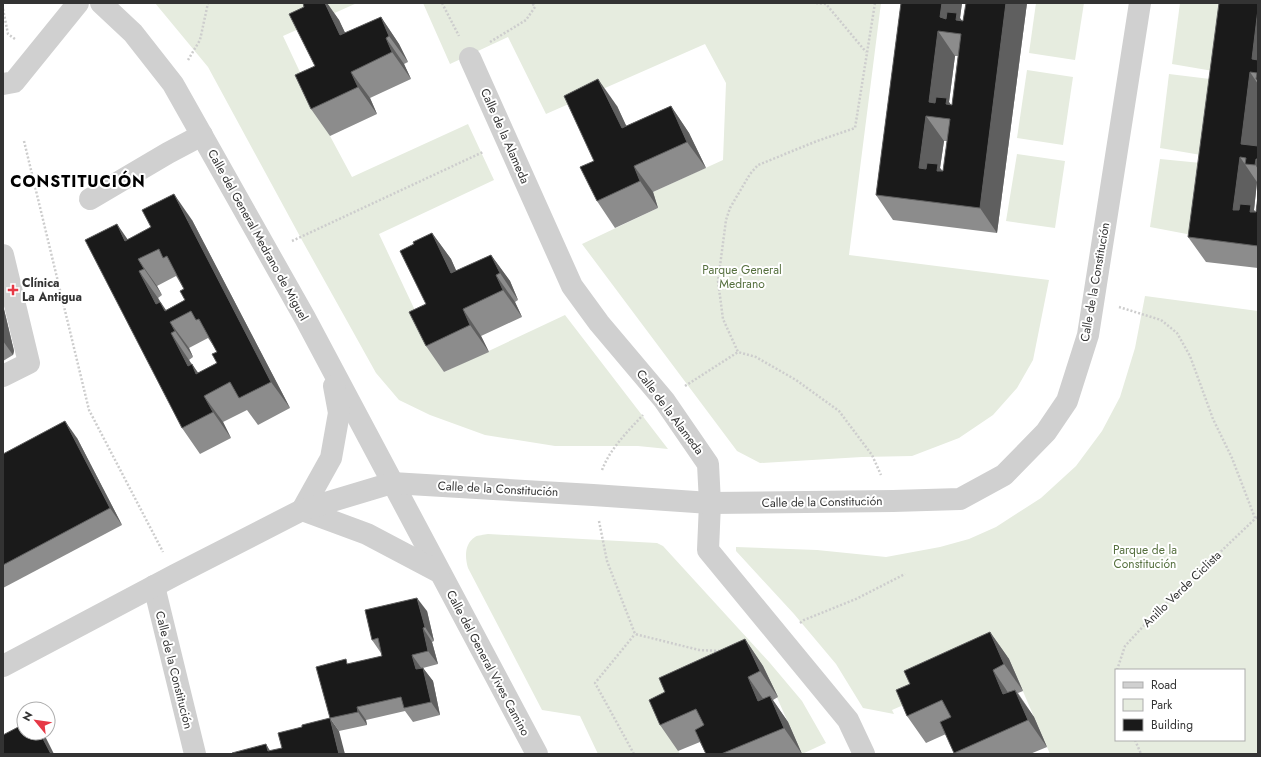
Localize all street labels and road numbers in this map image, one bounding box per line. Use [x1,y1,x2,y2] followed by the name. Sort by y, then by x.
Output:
[476,85,534,187] street label: Calle de la Alameda
[203,146,313,324] street label: Calle del General Medrano de Miguel
[1076,221,1114,343] street label: Calle de la Constitución
[632,366,708,459] street label: Calle de la Alameda
[437,477,559,501] street label: Calle de la Constitución
[761,492,883,512] street label: Calle de la Constitución
[1139,546,1226,631] street label: Anillo Verde Ciclista
[442,587,534,740] street label: Calle del General Vives Camino
[151,609,197,731] street label: Calle de la Constitución

